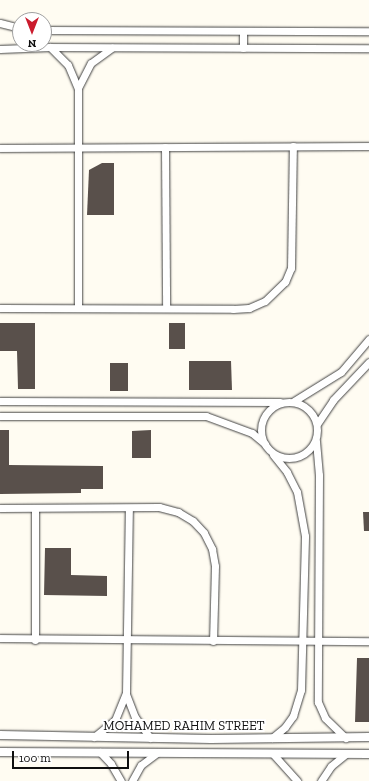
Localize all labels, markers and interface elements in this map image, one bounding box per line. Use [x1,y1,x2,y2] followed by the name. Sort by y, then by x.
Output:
[12,12,52,52] north arrow
[28,37,36,50] text: N
[103,718,265,734] street label: MOHAMED RAHIM STREET
[14,743,131,769] scale bar
[19,751,51,765] text: 100 m

